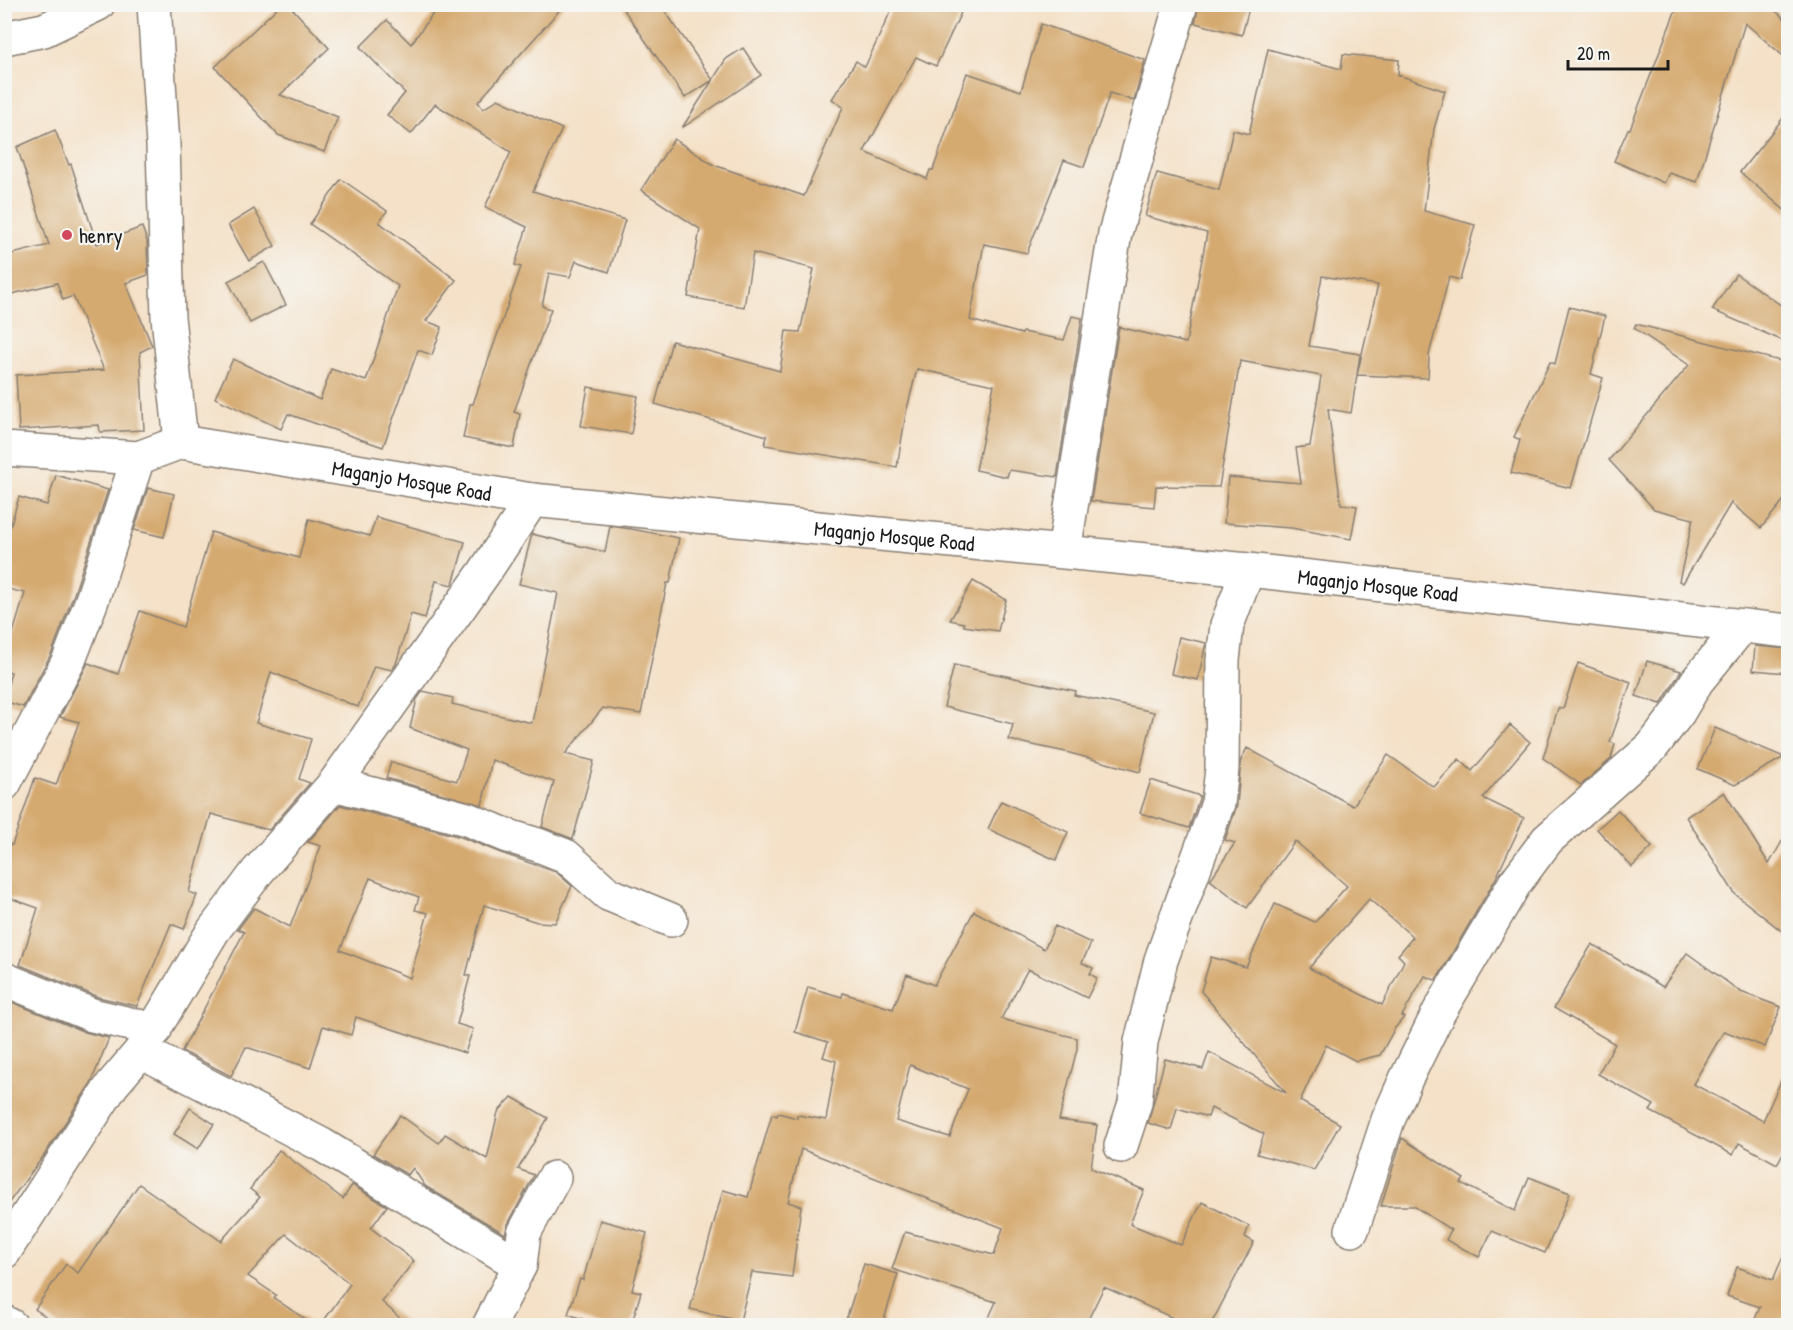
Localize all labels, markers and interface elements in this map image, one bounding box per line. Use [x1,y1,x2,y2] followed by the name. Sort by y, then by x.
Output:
[1568,33,1668,71] scale bar
[1577,41,1610,66] text: 20 m
[79,221,123,250] place label: henry
[60,228,74,242] marker: henry
[330,453,493,508] street label: Maganjo Mosque Road
[813,513,976,558] street label: Maganjo Mosque Road
[1296,561,1459,608] street label: Maganjo Mosque Road

